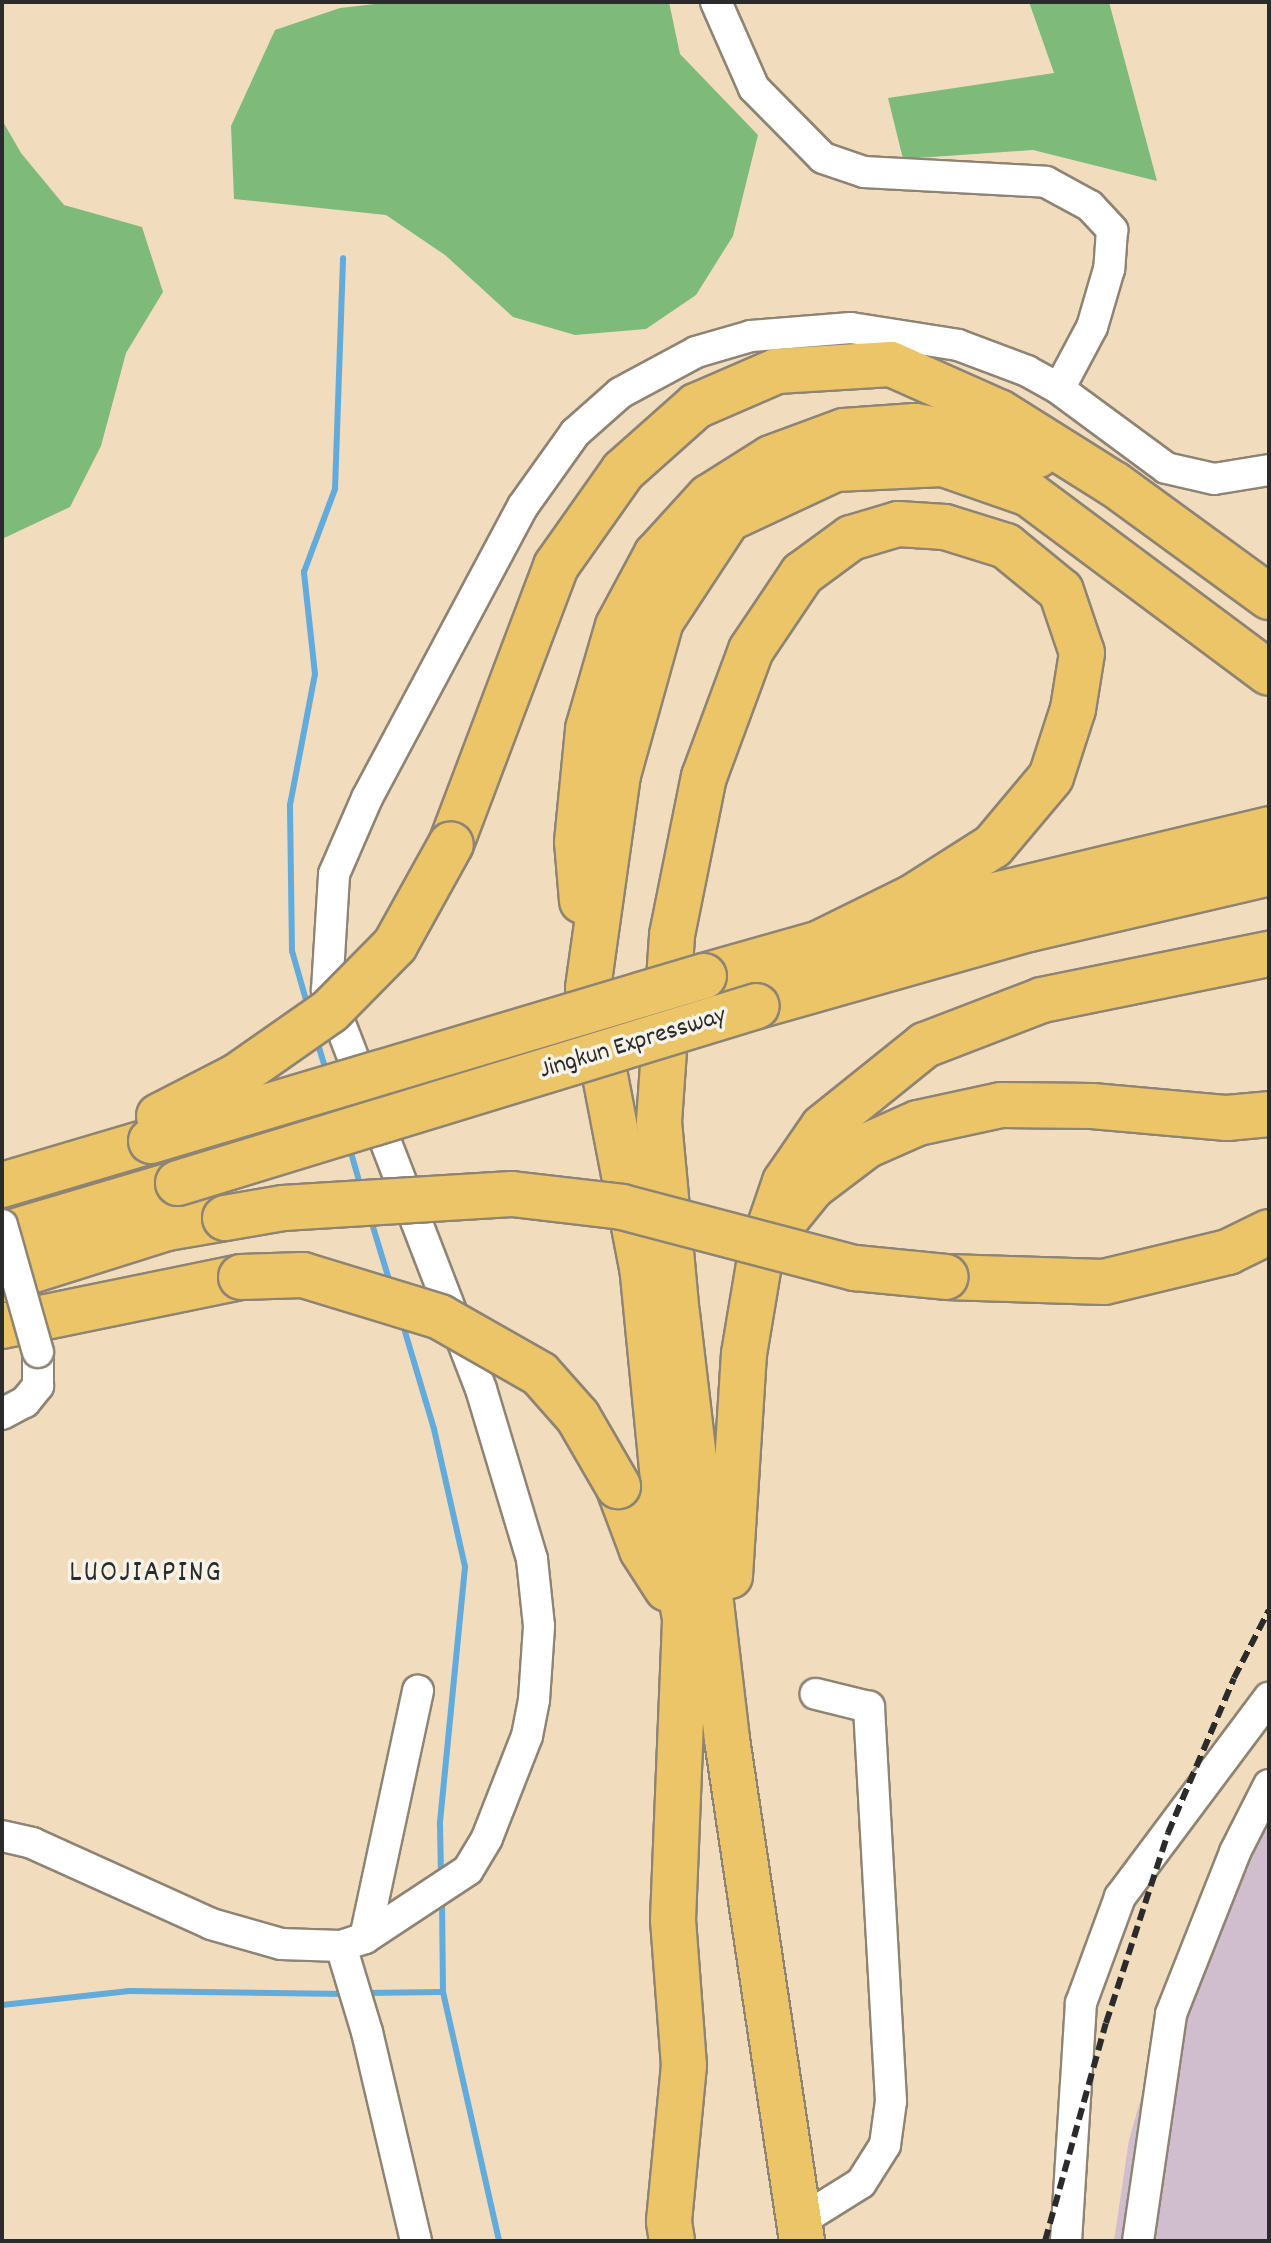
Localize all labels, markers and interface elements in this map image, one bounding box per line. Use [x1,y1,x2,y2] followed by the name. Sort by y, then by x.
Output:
[536,1001,730,1087] street label: Jingkun Expressway
[69,1557,223,1593] district label: LUOJIAPING

